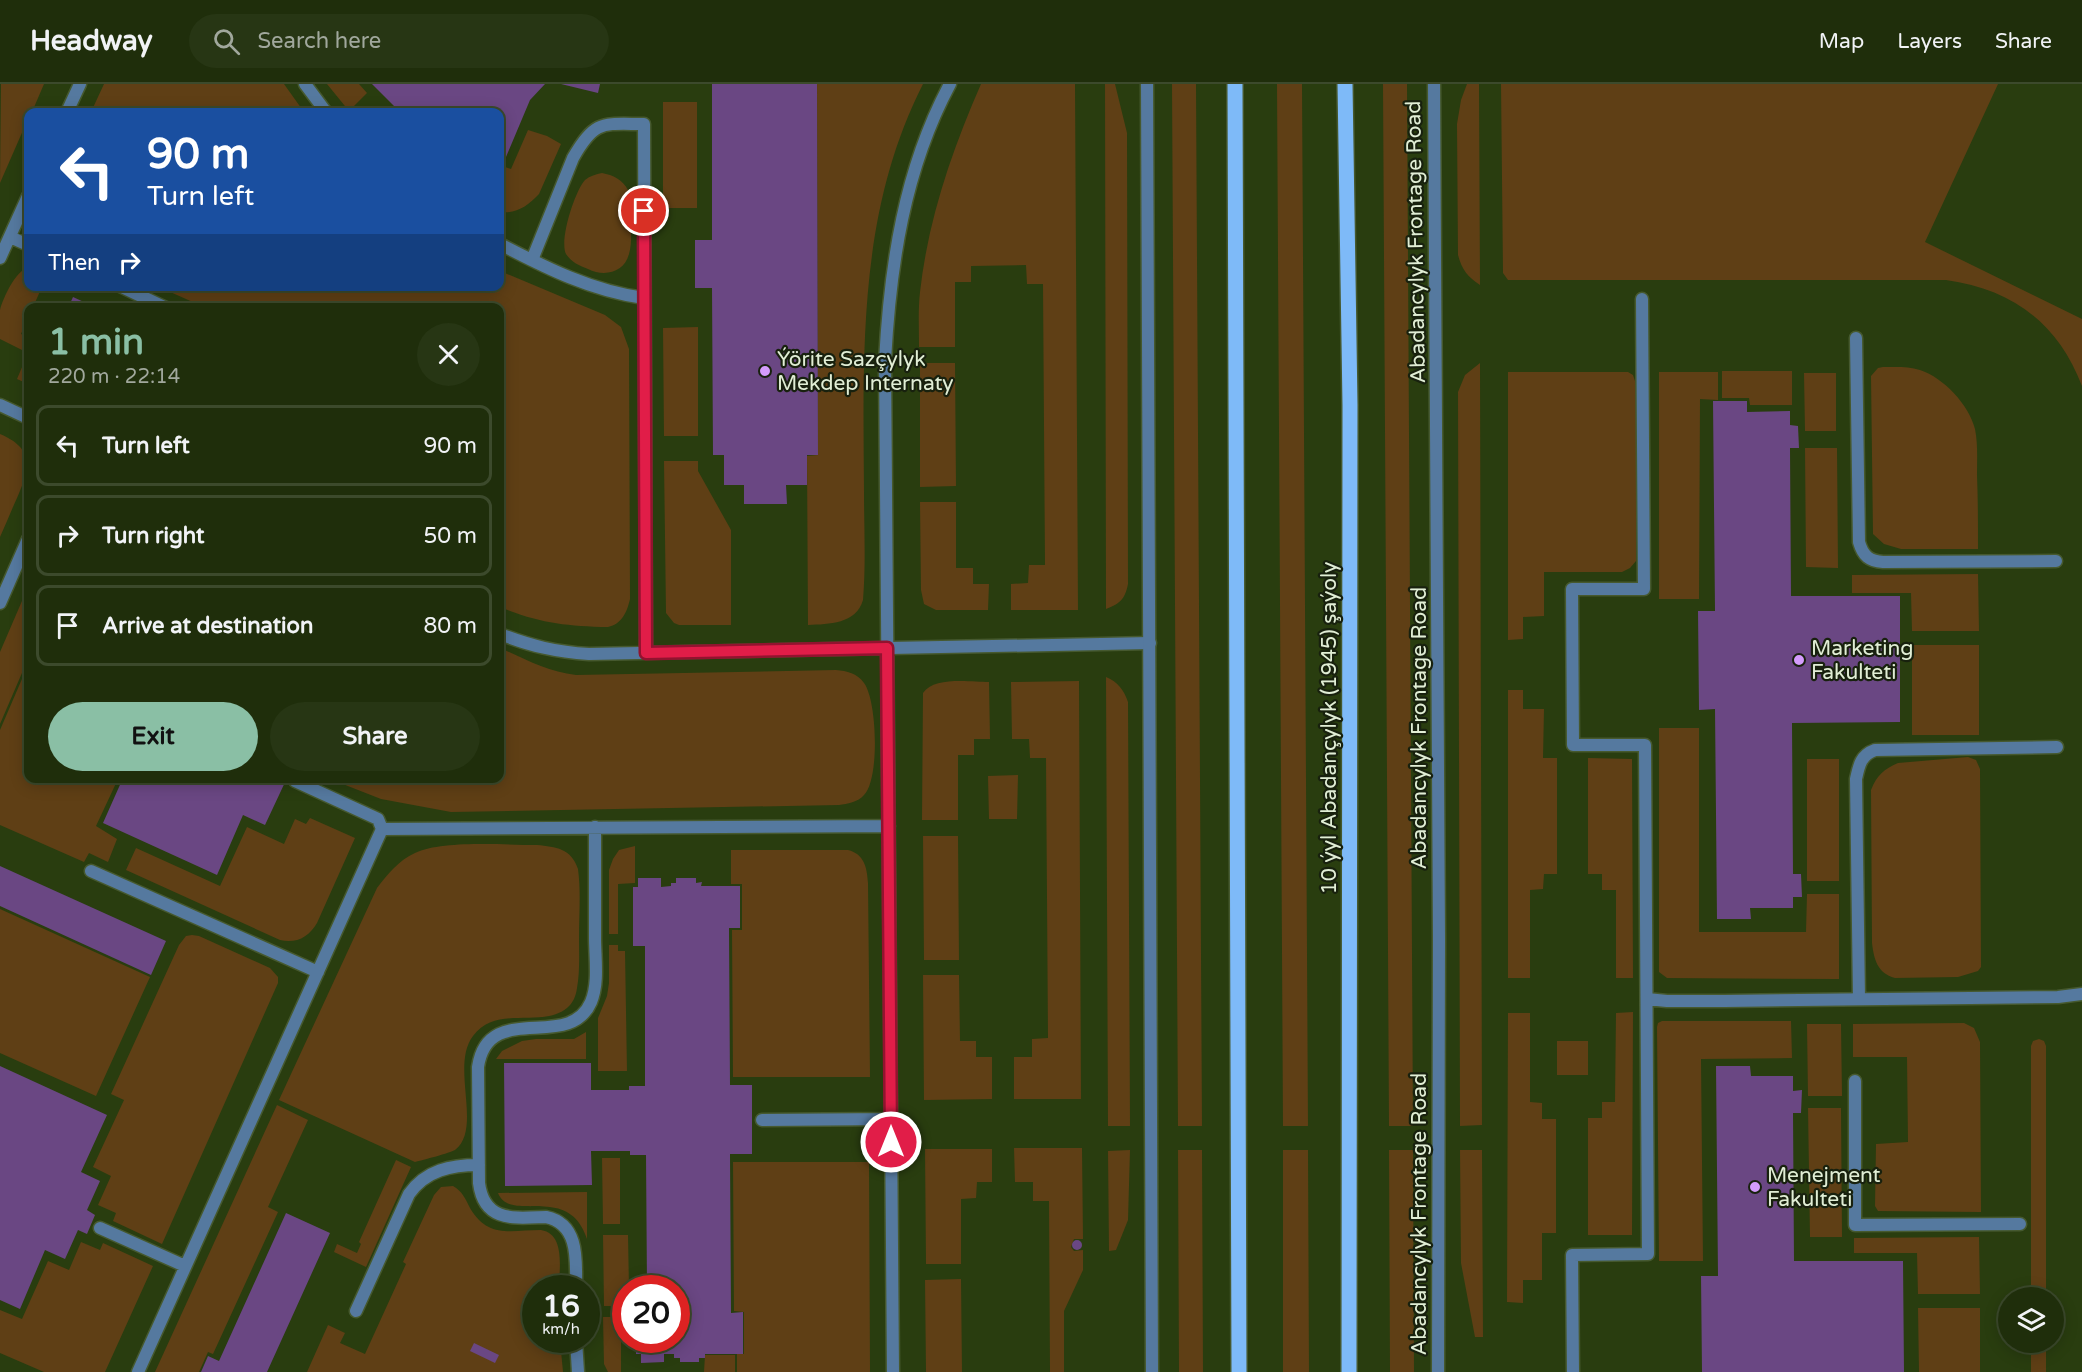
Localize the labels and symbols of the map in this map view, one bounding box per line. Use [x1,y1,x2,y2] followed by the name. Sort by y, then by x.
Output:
[1401,100,1431,384] street label: Abadancylyk Frontage Road
[618,185,669,236] pin
[777,347,954,396] place label: Ýörite Sazçylyk Mekdep Internaty
[758,364,772,378] marker: Ýörite Sazçylyk Mekdep Internaty
[1317,562,1342,894] street label: 10 ýyl Abadançylyk (1945) şaýoly
[1407,587,1432,869] street label: Abadancylyk Frontage Road
[1811,636,1914,685] place label: Marketing Fakulteti
[1792,653,1806,667] marker: Marketing Fakulteti
[1407,1073,1432,1355] street label: Abadancylyk Frontage Road
[859,1110,923,1174] position arrow
[1767,1163,1881,1212] place label: Menejment Fakulteti
[1748,1180,1762,1194] marker: Menejment Fakulteti
[612,1275,690,1353] speed limit sign: 20

